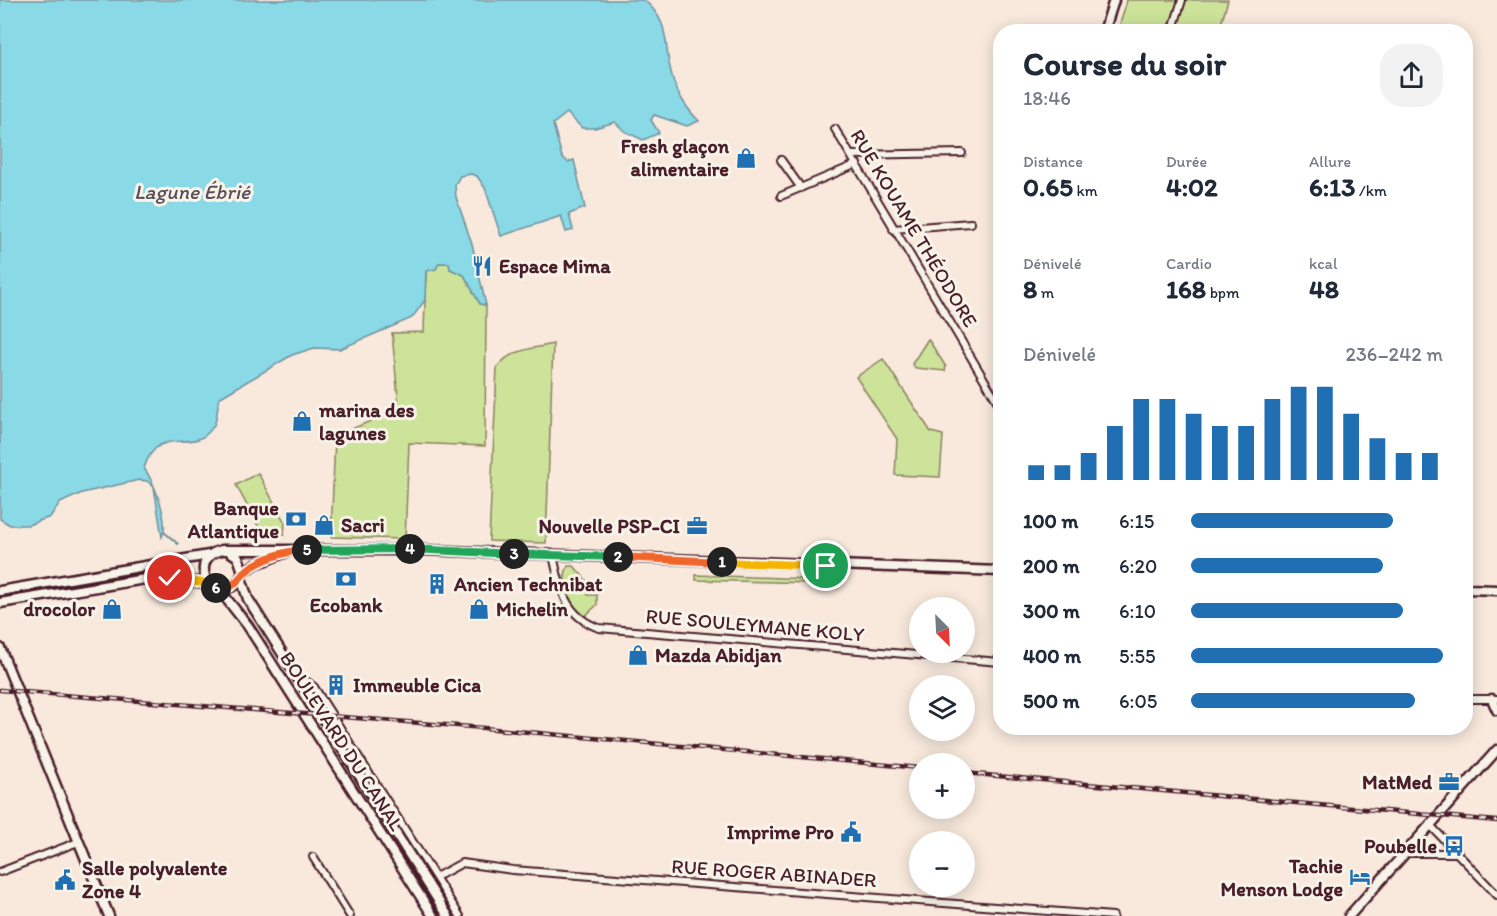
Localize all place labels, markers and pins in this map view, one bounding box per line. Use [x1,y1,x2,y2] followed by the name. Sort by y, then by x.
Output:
[621,134,730,181] place label: Fresh glaçon alimentaire
[734,146,758,170] shop icon: Fresh glaçon alimentaire
[470,254,494,278] restaurant icon: Espace Mima
[499,254,611,279] place label: Espace Mima
[318,398,415,446] place label: marina des lagunes
[290,409,314,433] shop icon: marina des lagunes
[187,496,279,544] place label: Banque Atlantique
[284,507,308,531] bank icon: Banque Atlantique
[312,513,336,537] shop icon: Sacri
[341,513,385,537] place label: Sacri
[538,514,681,538] place label: Nouvelle PSP-CI
[685,514,709,538] office icon: Nouvelle PSP-CI
[395,534,425,564] pin: 4
[292,535,322,565] pin: 5
[499,539,529,569] pin: 3
[800,540,851,591] pin
[603,542,633,572] pin: 2
[707,547,737,577] pin: 1
[144,552,195,603] pin
[334,567,358,591] bank icon: Ecobank
[425,572,449,596] building icon: Ancien Technibat
[453,572,603,596] place label: Ancien Technibat
[201,573,231,603] pin: 6
[310,593,383,617] place label: Ecobank
[23,597,95,621] place label: drocolor
[100,597,124,621] shop icon: drocolor
[467,597,491,621] shop icon: Michelin
[496,597,569,621] place label: Michelin
[626,643,650,667] shop icon: Mazda Abidjan
[655,643,782,668] place label: Mazda Abidjan
[324,673,348,697] building icon: Immeuble Cica
[353,673,481,697] place label: Immeuble Cica
[1362,770,1432,794] place label: MatMed
[1437,770,1461,794] office icon: MatMed
[727,820,834,845] place label: Imprime Pro
[839,820,863,844] public building icon: Imprime Pro
[1364,834,1437,858] place label: Poubelle
[1442,834,1466,858] bus stop icon: Poubelle
[1221,854,1343,902] place label: Tachie Menson Lodge
[82,856,228,903] place label: Salle polyvalente Zone 4
[1348,865,1372,889] hotel icon: Tachie Menson Lodge
[53,868,77,892] public building icon: Salle polyvalente Zone 4

